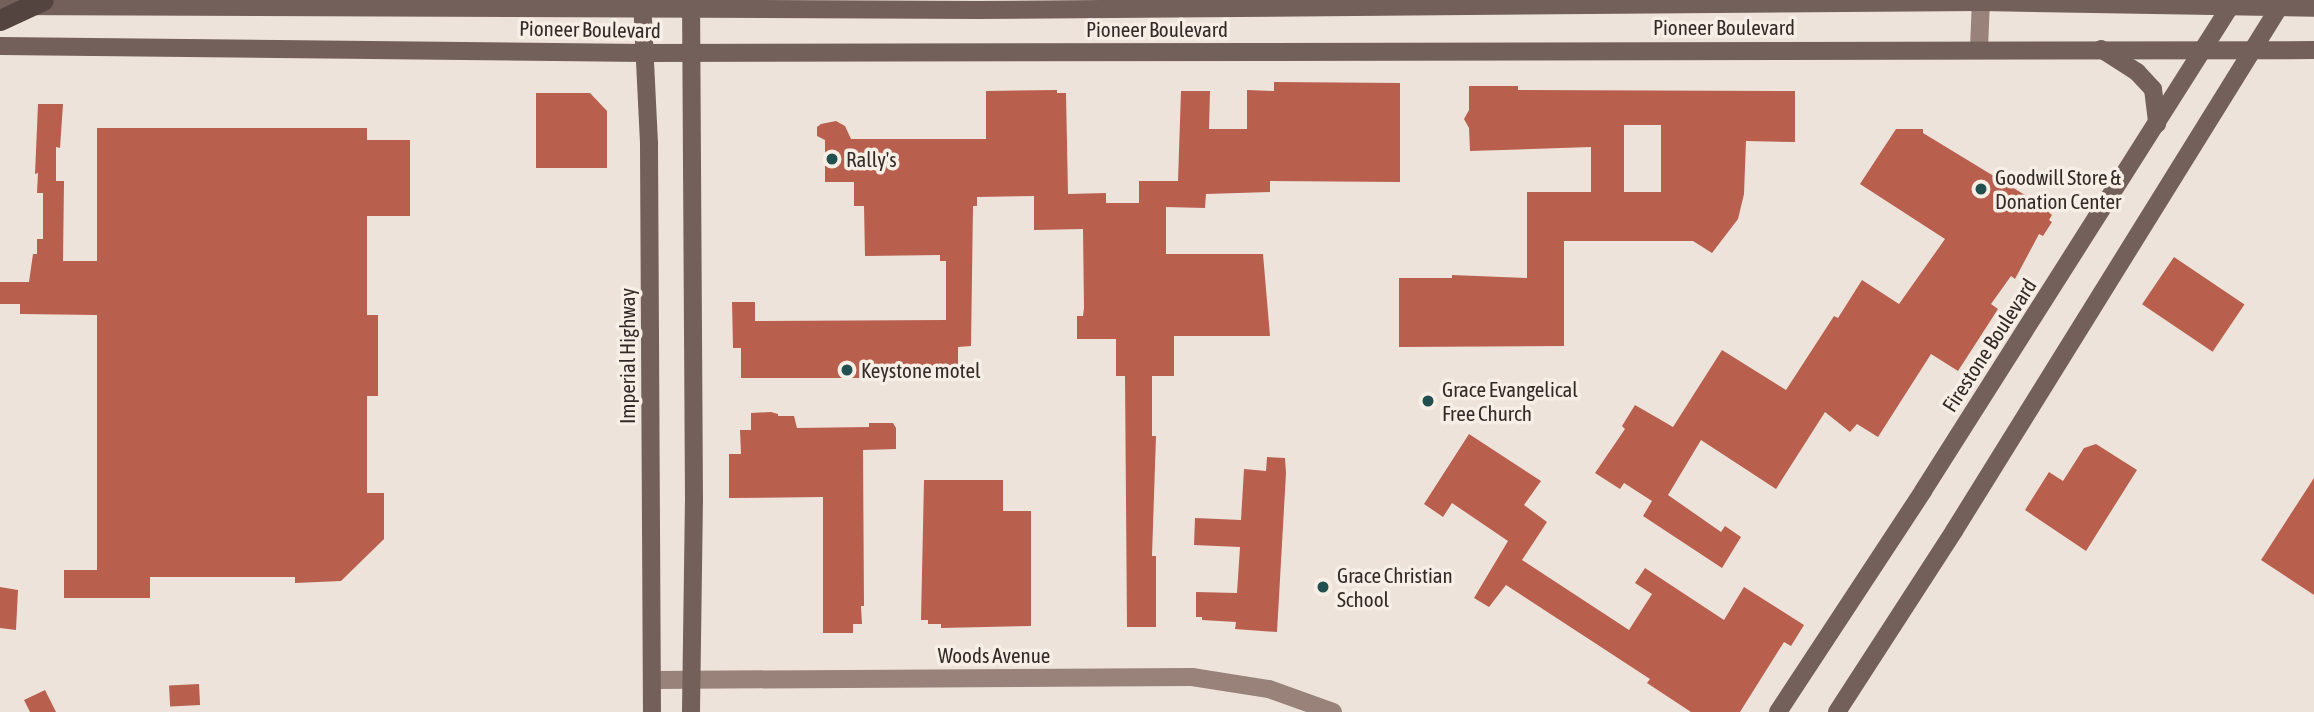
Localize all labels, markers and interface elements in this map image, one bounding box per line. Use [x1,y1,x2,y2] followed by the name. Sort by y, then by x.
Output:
[1653,14,1795,40] street label: Pioneer Boulevard
[519,15,661,43] street label: Pioneer Boulevard
[1086,16,1228,42] street label: Pioneer Boulevard
[846,146,897,172] place label: Rally's
[824,151,840,167] marker: Rally's
[1995,164,2121,214] place label: Goodwill Store & Donation Center
[1973,181,1989,197] marker: Goodwill Store & Donation Center
[1937,274,2041,416] street label: Firestone Boulevard
[614,288,640,424] street label: Imperial Highway
[861,357,980,383] place label: Keystone motel
[839,362,855,378] marker: Keystone motel
[1442,376,1578,426] place label: Grace Evangelical Free Church
[1420,393,1436,409] marker: Grace Evangelical Free Church
[1337,562,1453,612] place label: Grace Christian School
[1315,579,1331,595] marker: Grace Christian School
[938,642,1050,668] street label: Woods Avenue

